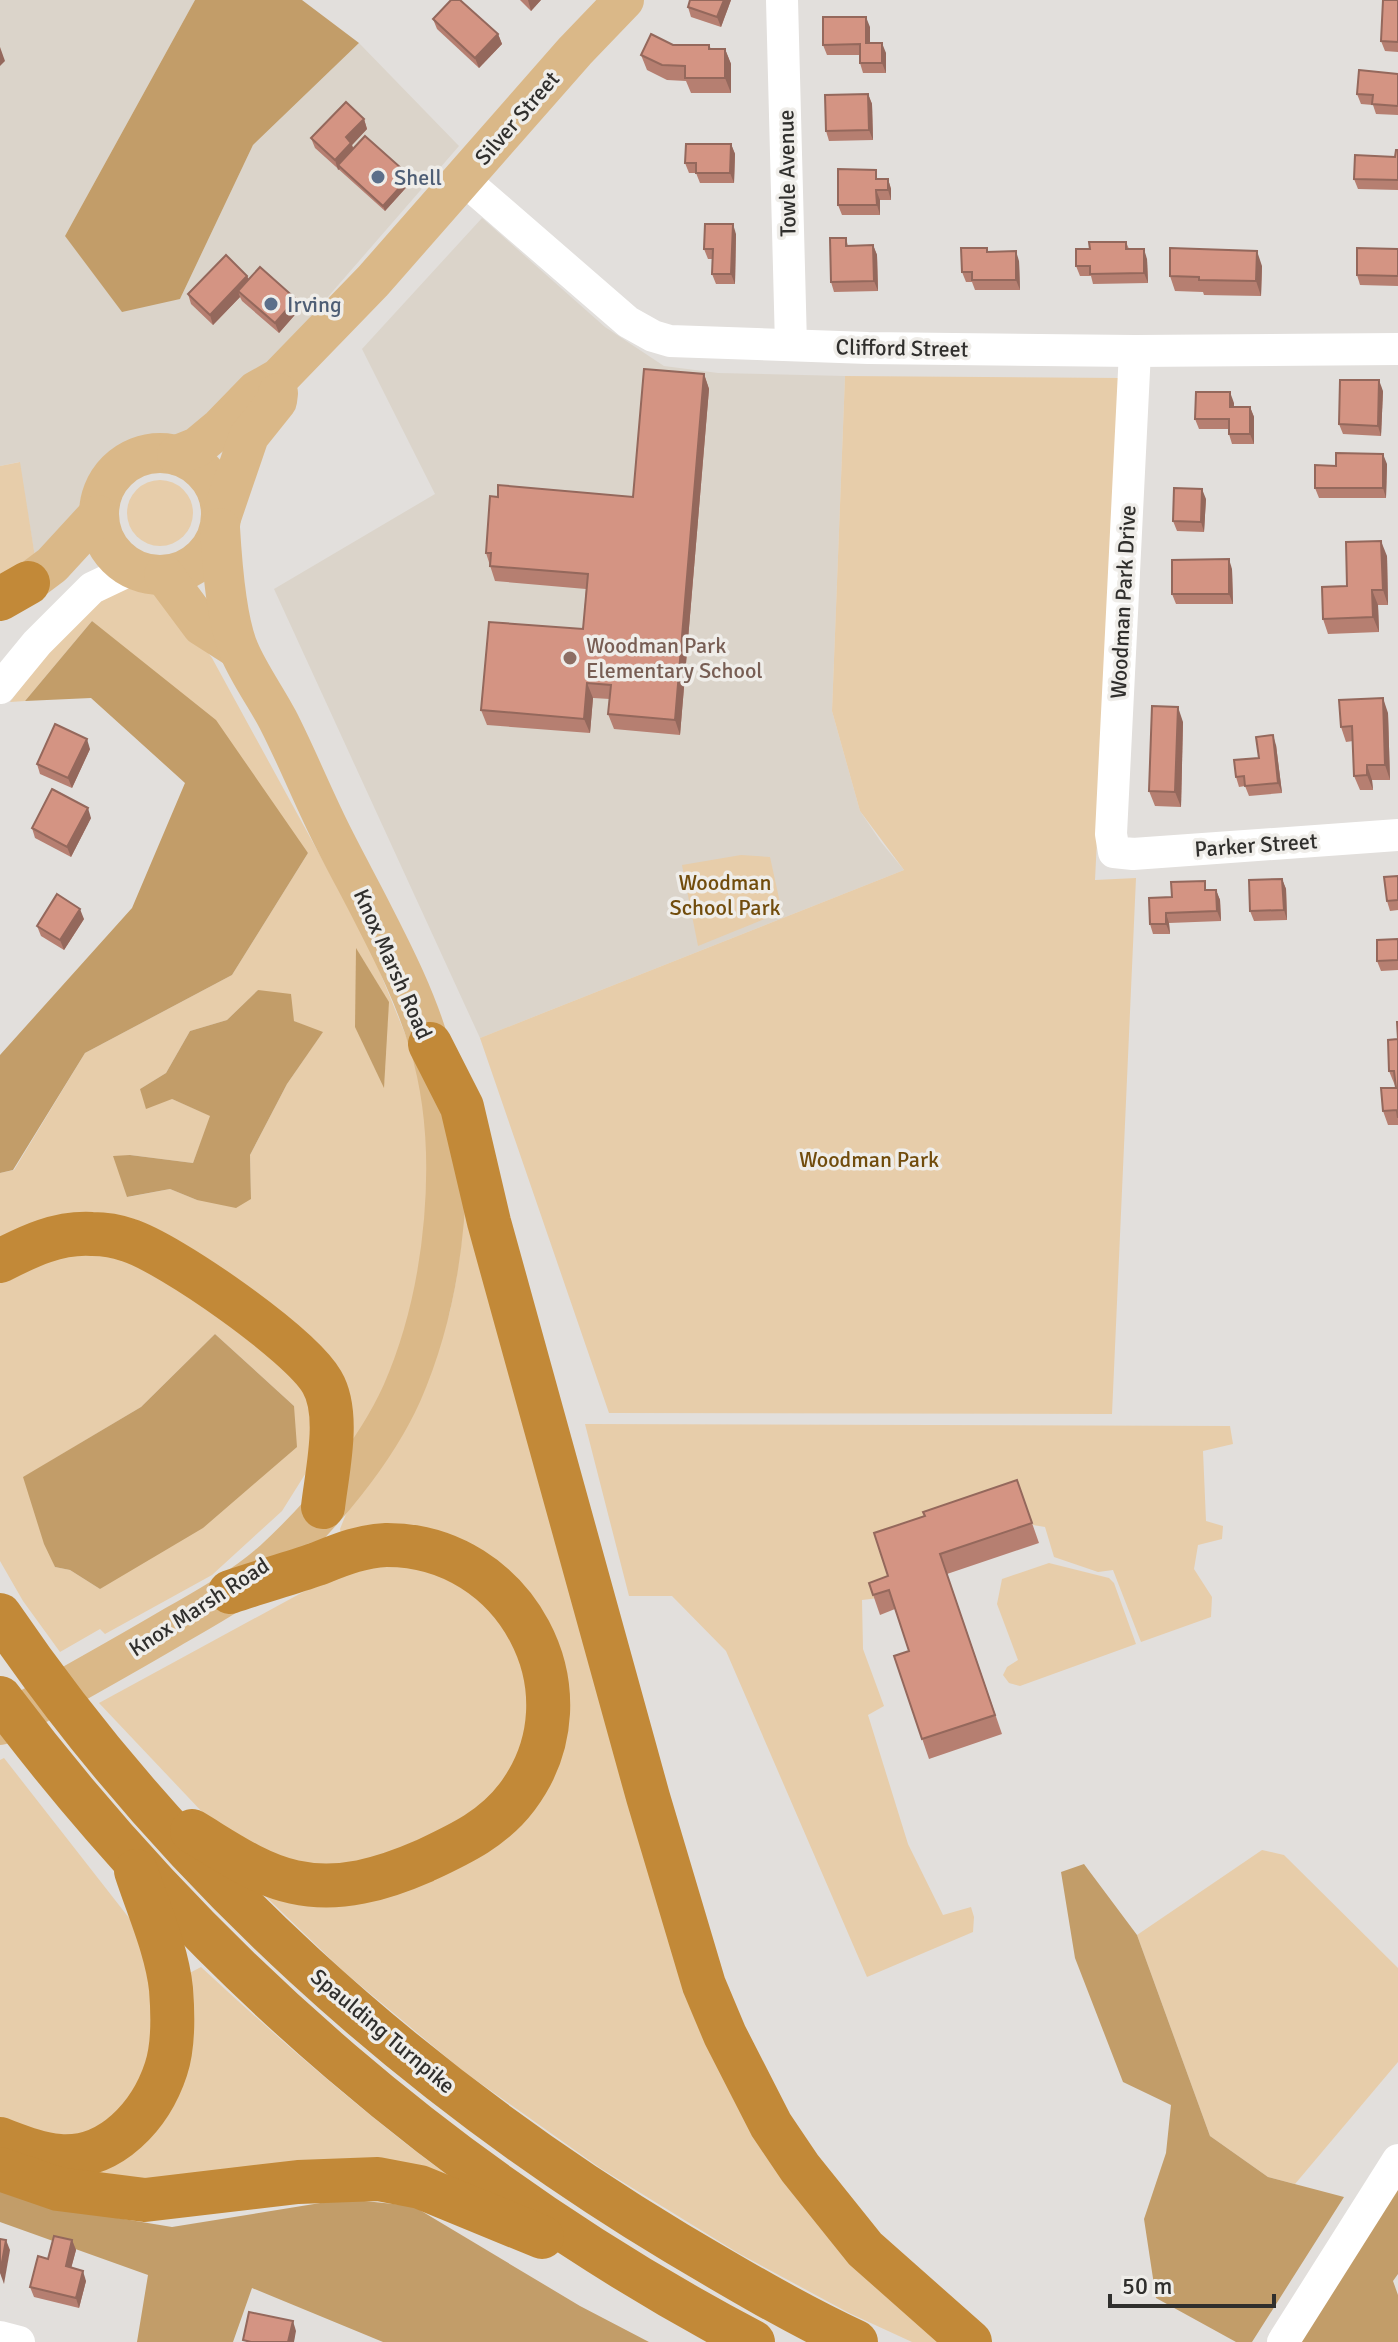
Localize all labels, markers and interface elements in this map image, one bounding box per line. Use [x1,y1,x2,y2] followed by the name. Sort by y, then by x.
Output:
[469,65,565,170] street label: Silver Street
[772,109,802,237] street label: Towle Avenue
[394,164,442,191] place label: Shell
[369,168,387,186] marker: Shell
[287,291,342,318] place label: Irving
[262,295,280,313] marker: Irving
[836,333,969,363] street label: Clifford Street
[1104,504,1142,700] street label: Woodman Park Drive
[586,632,763,684] place label: Woodman Park Elementary School
[561,649,579,667] marker: Woodman Park Elementary School
[1194,827,1319,863] street label: Parker Street
[669,869,781,921] park label: Woodman School Park
[348,885,438,1043] street label: Knox Marsh Road
[799,1146,939,1173] park label: Woodman Park
[124,1552,274,1662] street label: Knox Marsh Road
[305,1963,461,2099] street label: Spaulding Turnpike
[1110,2258,1274,2308] scale bar
[1122,2271,1172,2301] text: 50 m

